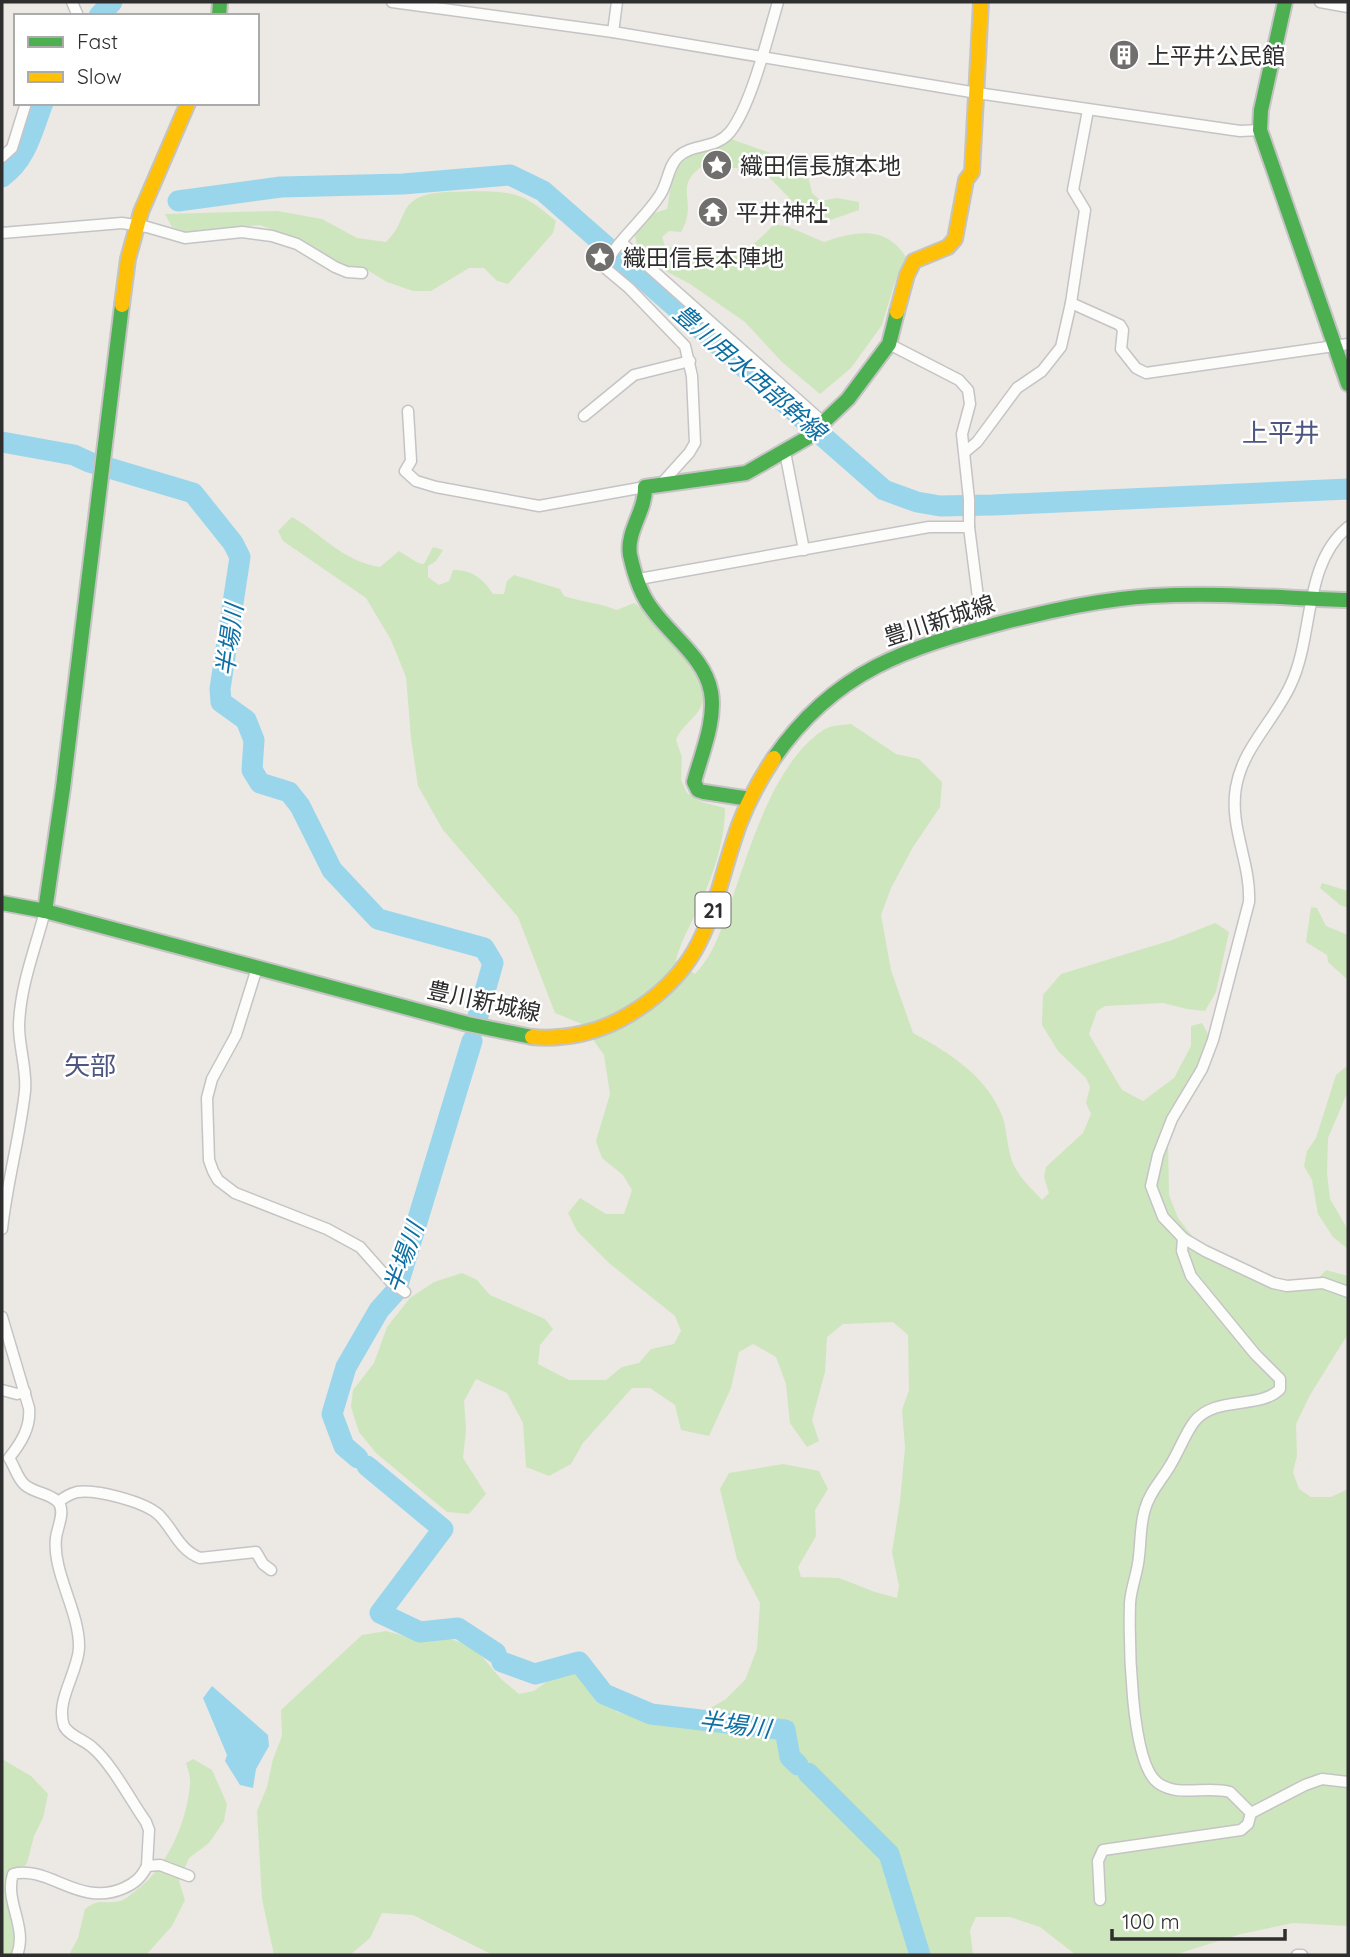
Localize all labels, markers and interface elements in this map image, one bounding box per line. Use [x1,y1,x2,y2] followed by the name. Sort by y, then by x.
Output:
[14,14,259,105] legend
[77,28,118,54] text: Fast
[1107,38,1141,72] building icon: 上平井公民館
[1147,41,1285,70] place label: 上平井公民館
[77,63,122,89] text: Slow
[700,148,734,182] place icon: 織田信長旗本地
[740,151,901,180] place label: 織田信長旗本地
[696,195,730,229] temple icon: 平井神社
[736,198,828,227] place label: 平井神社
[583,240,617,274] place icon: 織田信長本陣地
[623,243,784,272] place label: 織田信長本陣地
[668,298,835,448] water label: 豊川用水西部幹線
[1242,416,1320,449] district label: 上平井
[880,588,998,652] street label: 豊川新城線
[209,599,249,678] water label: 半場川
[696,892,730,928] road number: 21
[425,975,543,1027] street label: 豊川新城線
[64,1049,116,1082] district label: 矢部
[377,1215,430,1296] water label: 半場川
[697,1705,776,1744] water label: 半場川
[1112,1898,1285,1942] scale bar
[1122,1908,1180,1934] text: 100 m

